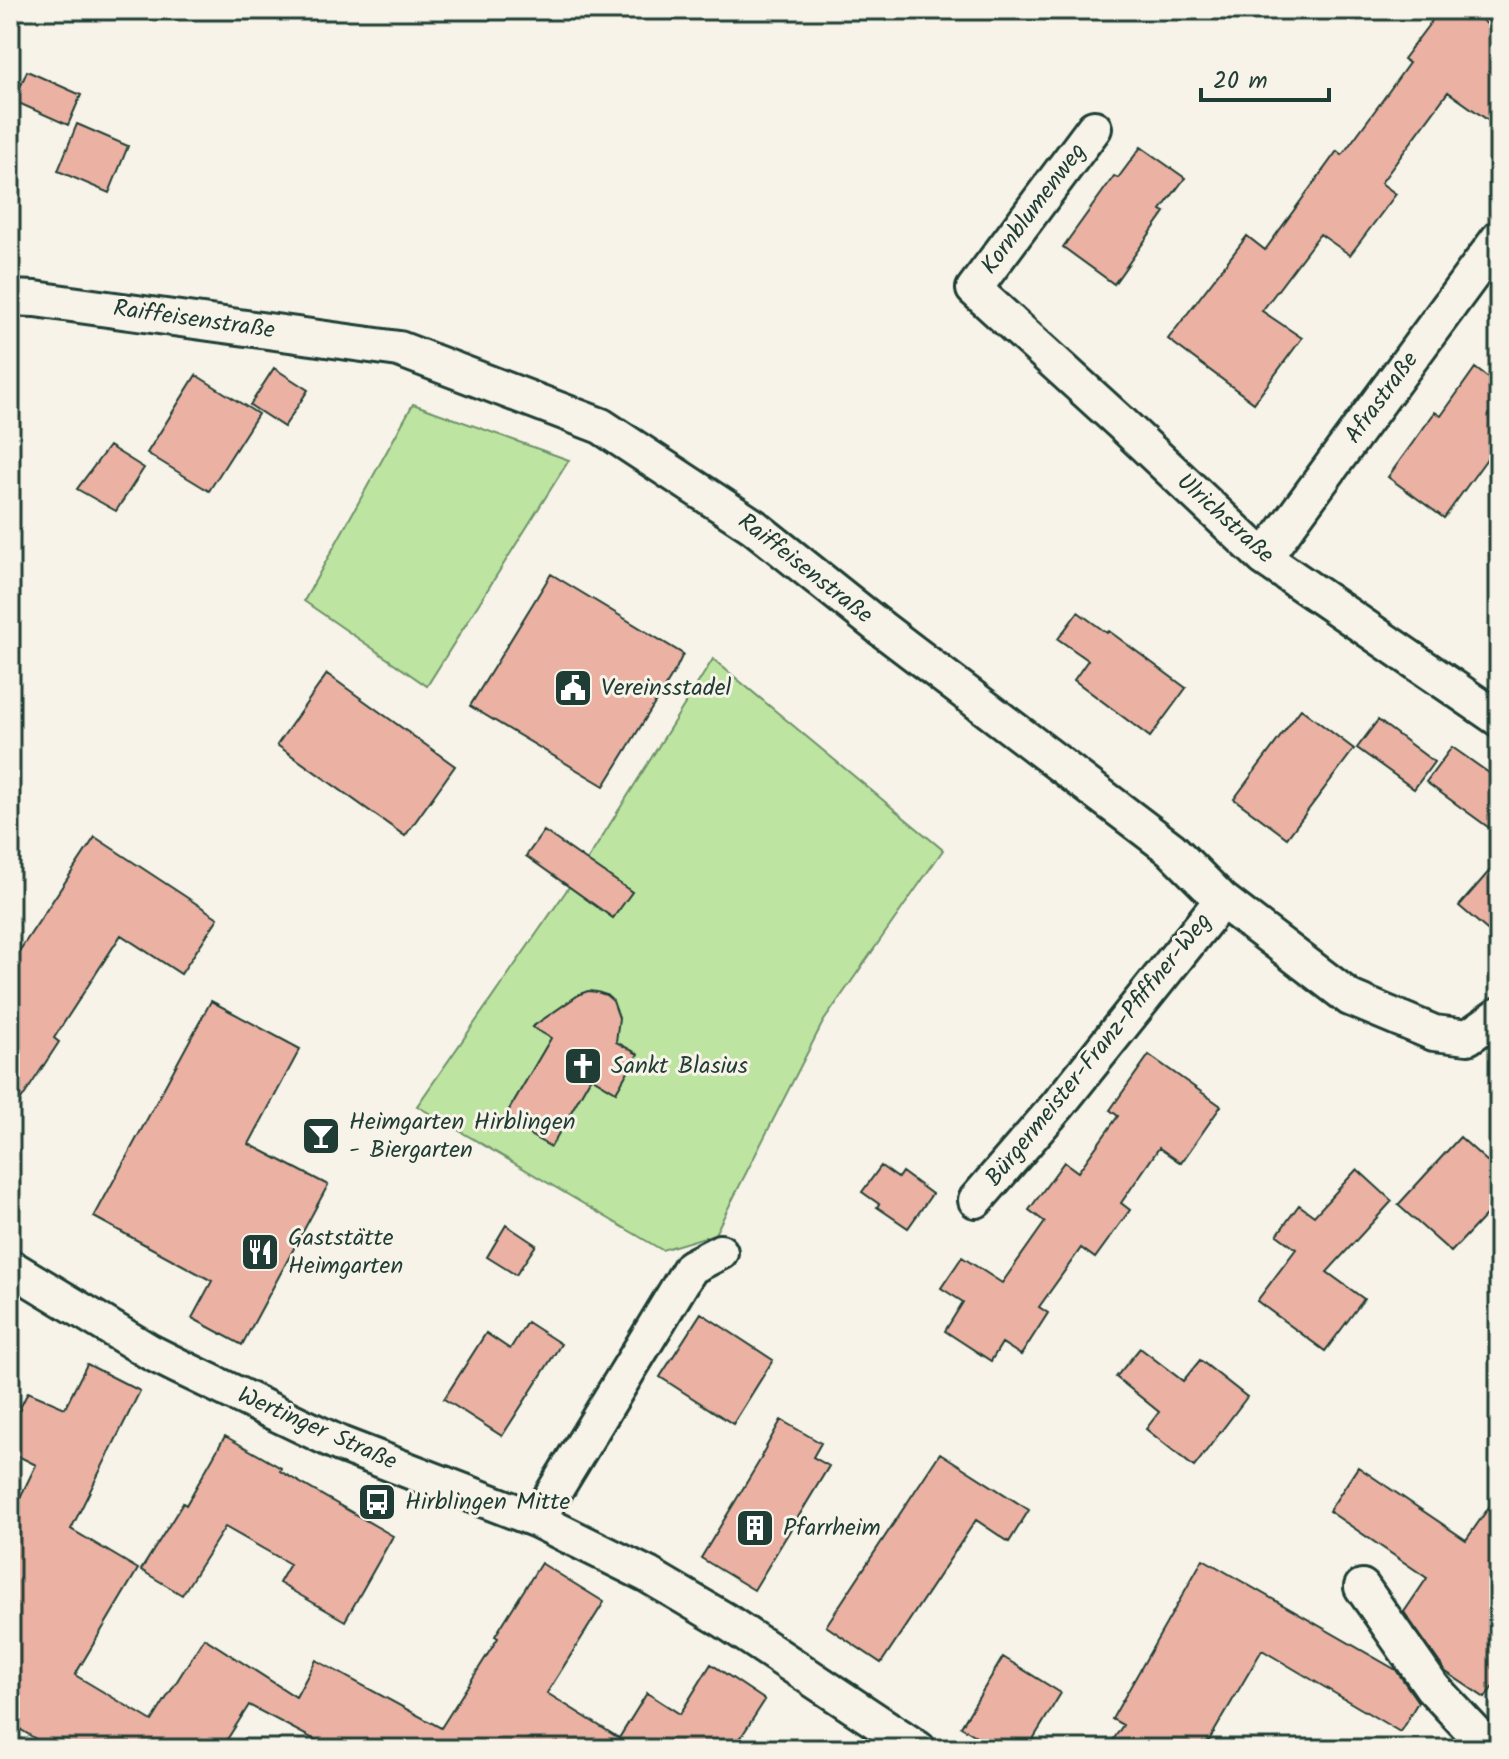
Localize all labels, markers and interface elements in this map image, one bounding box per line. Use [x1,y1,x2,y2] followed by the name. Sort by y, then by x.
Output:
[1201,52,1329,102] scale bar
[1213,62,1268,101] text: 20 m
[971,135,1097,283] street label: Kornblumenweg
[111,289,278,351] street label: Raiffeisenstraße
[1335,343,1429,452] street label: Afrastraße
[1167,464,1283,574] street label: Ulrichstraße
[729,503,881,635] street label: Raiffeisenstraße
[552,667,594,709] public building icon: Vereinsstadel
[601,669,732,708] place label: Vereinsstadel
[976,904,1222,1196] street label: Bürgermeister-Franz-Pfiffner-Weg
[562,1045,604,1087] church icon: Sankt Blasius
[611,1047,748,1086] place label: Sankt Blasius
[349,1103,576,1170] place label: Heimgarten Hirblingen - Biergarten
[300,1115,342,1157] bar icon: Heimgarten Hirblingen - Biergarten
[288,1219,403,1286] place label: Gaststätte Heimgarten
[239,1231,281,1273] restaurant icon: Gaststätte Heimgarten
[231,1376,403,1482] street label: Wertinger Straße
[356,1481,398,1523] bus stop icon: Hirblingen Mitte
[405,1483,571,1522] place label: Hirblingen Mitte
[734,1507,776,1549] building icon: Pfarrheim
[783,1509,881,1548] place label: Pfarrheim

